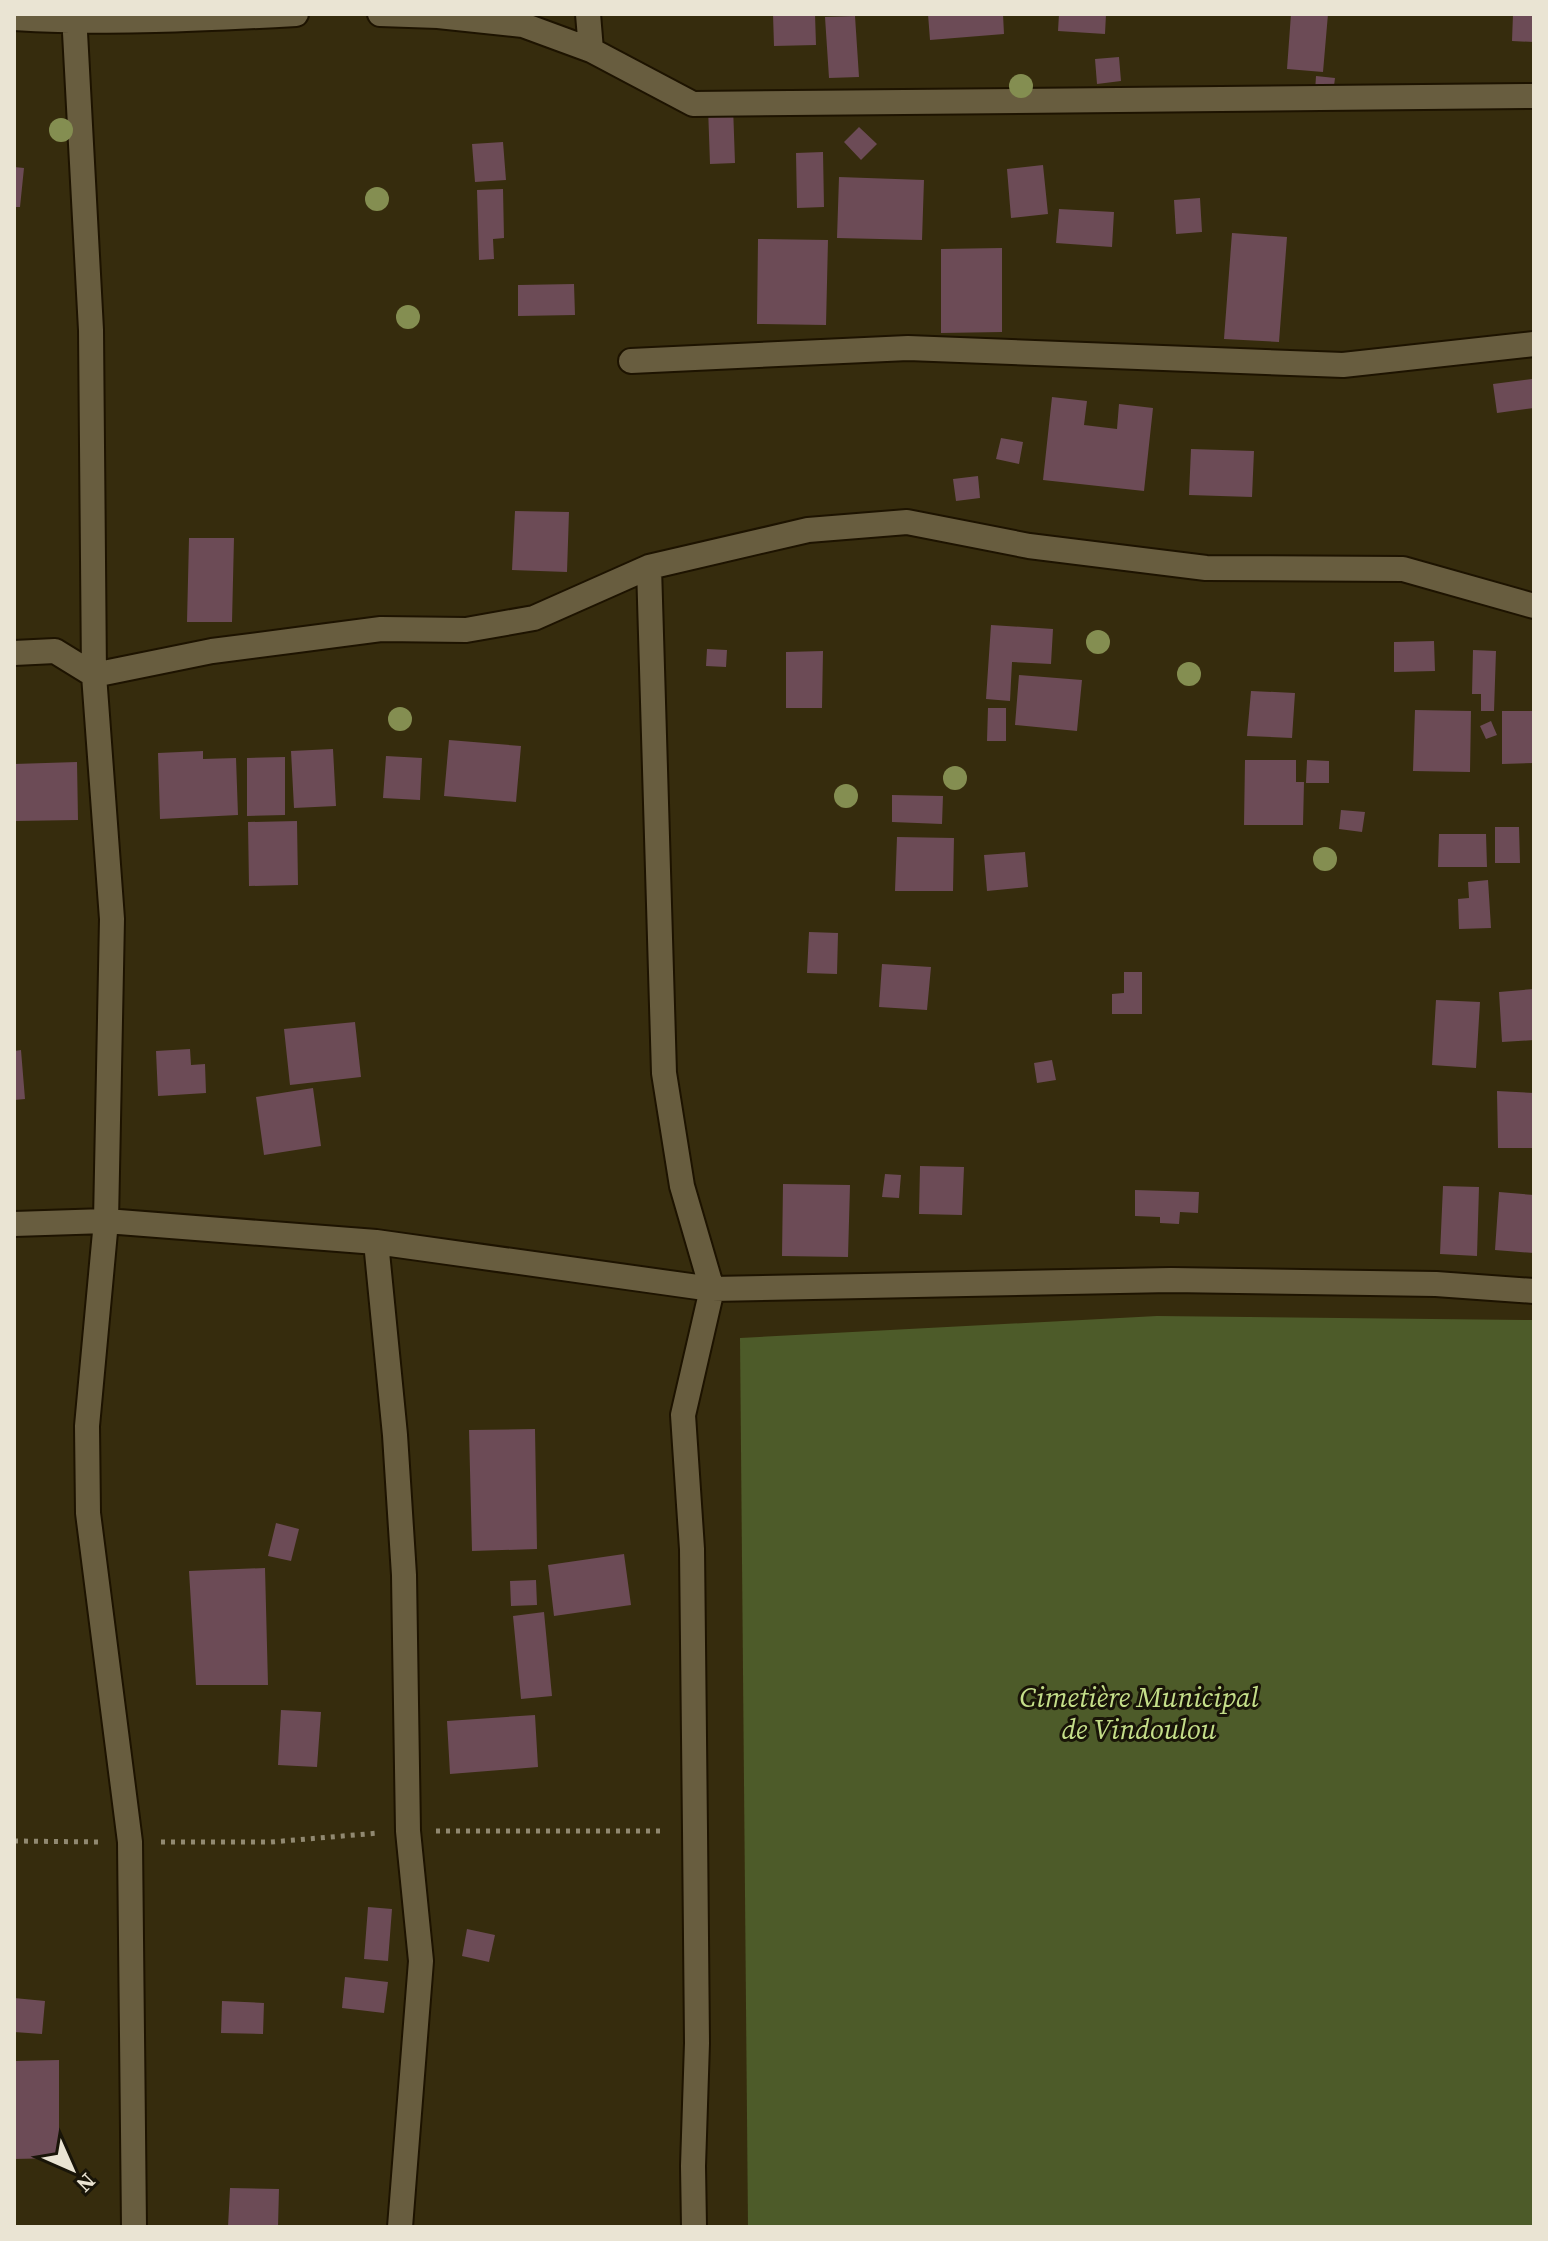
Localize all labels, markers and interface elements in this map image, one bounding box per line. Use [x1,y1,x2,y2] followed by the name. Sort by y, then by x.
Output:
[1020,1678,1259,1748] park label: Cimetière Municipal de Vindoulou
[32,2129,112,2209] north arrow
[70,2167,102,2199] text: N

